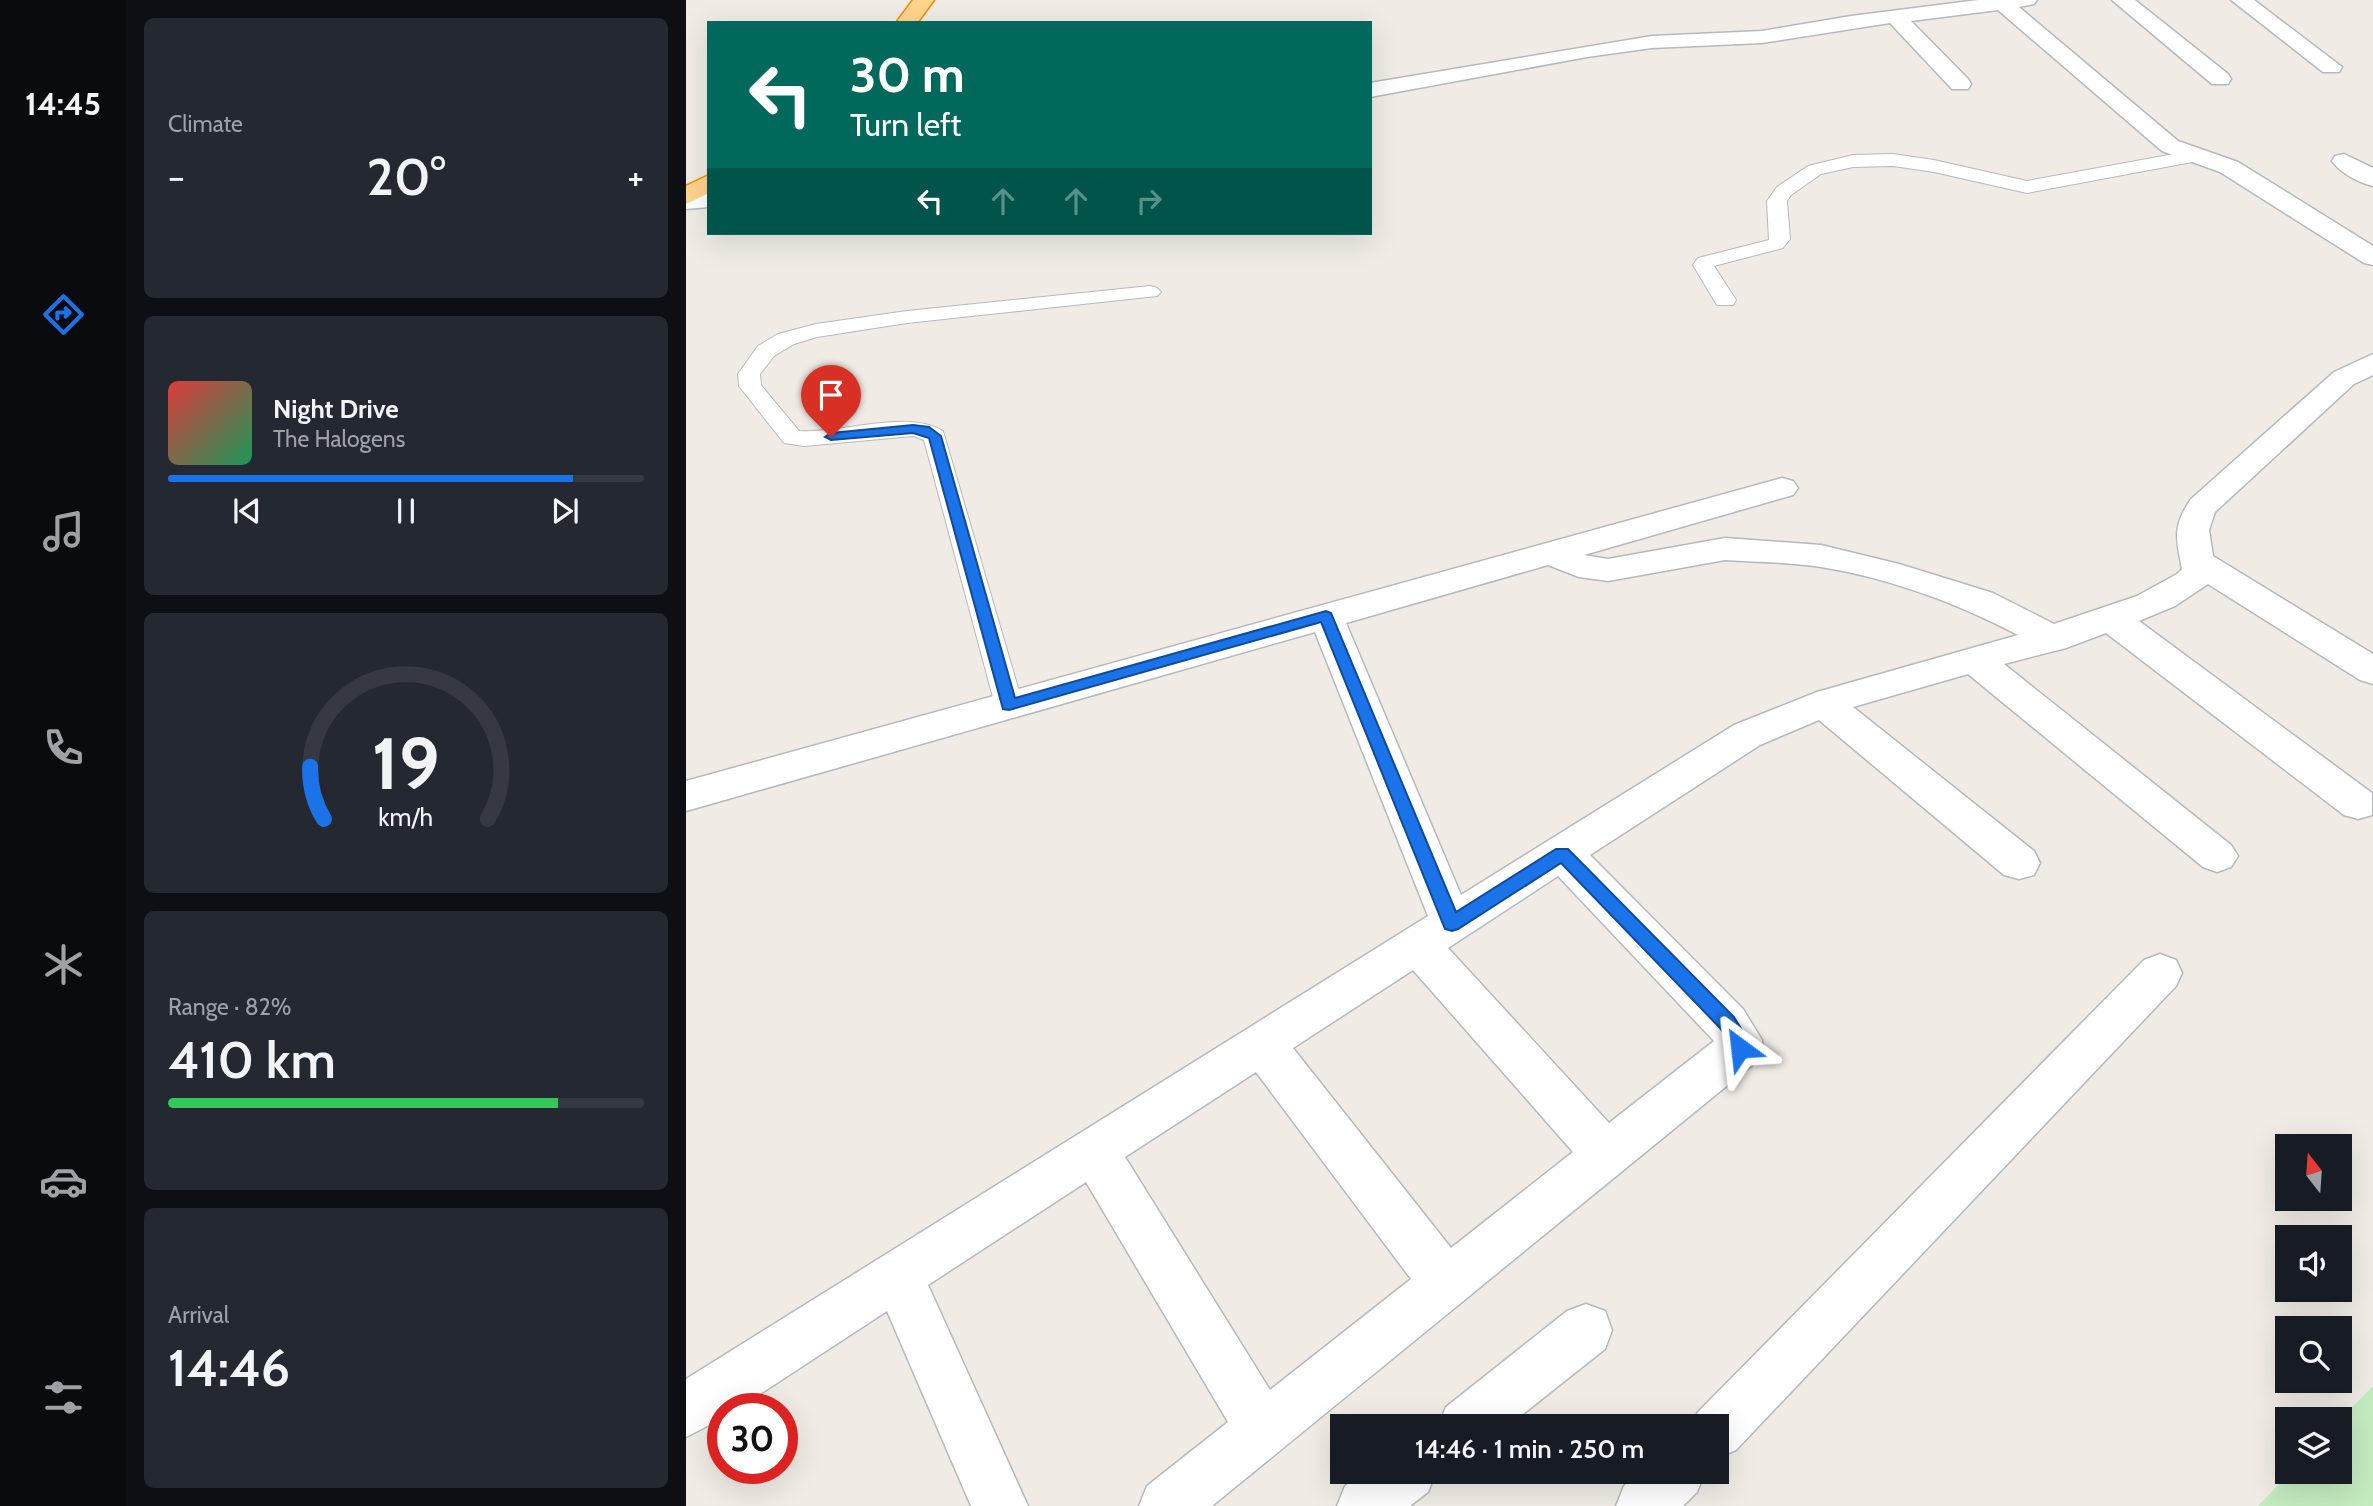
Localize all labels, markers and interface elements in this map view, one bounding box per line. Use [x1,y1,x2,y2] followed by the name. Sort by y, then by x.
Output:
[850,45,965,104] text: 30 m
[735,49,826,140] icon: left
[25,84,101,123] text: 14:45
[850,105,961,144] text: Turn left
[168,110,243,138] text: Climate
[366,145,446,208] text: 20°
[168,153,185,200] text: −
[627,153,644,200] text: +
[911,182,949,220] icon: left
[984,182,1022,220] icon: ahead
[1057,182,1095,220] icon: ahead
[1130,182,1168,220] icon: right
[39,290,88,339] icon: directions
[801,365,861,437] pin
[812,376,850,414] icon: arrive
[273,393,399,425] text: Night Drive
[273,425,405,453] text: The Halogens
[228,492,266,530] icon: previous
[387,492,425,530] icon: pause
[546,492,584,530] icon: next
[39,507,88,556] icon: music
[372,719,440,807] text: 19
[39,723,88,772] icon: phone
[379,802,433,832] text: km/h
[39,940,88,989] icon: climate
[168,993,291,1021] text: Range · 82%
[1703,1011,1777,1085] position arrow
[168,1028,336,1091] text: 410 km
[2275,1134,2352,1211] north arrow
[2275,1134,2352,1484] map controls
[39,1157,88,1206] icon: car
[2275,1225,2352,1302] button: sound
[168,1301,229,1329] text: Arrival
[2275,1316,2352,1393] button: search
[168,1336,290,1399] text: 14:46
[39,1373,88,1422] icon: filters
[707,1393,798,1484] speed limit sign: 30
[2275,1407,2352,1484] button: layers
[1415,1433,1644,1465] text: 14:46 · 1 min · 250 m

